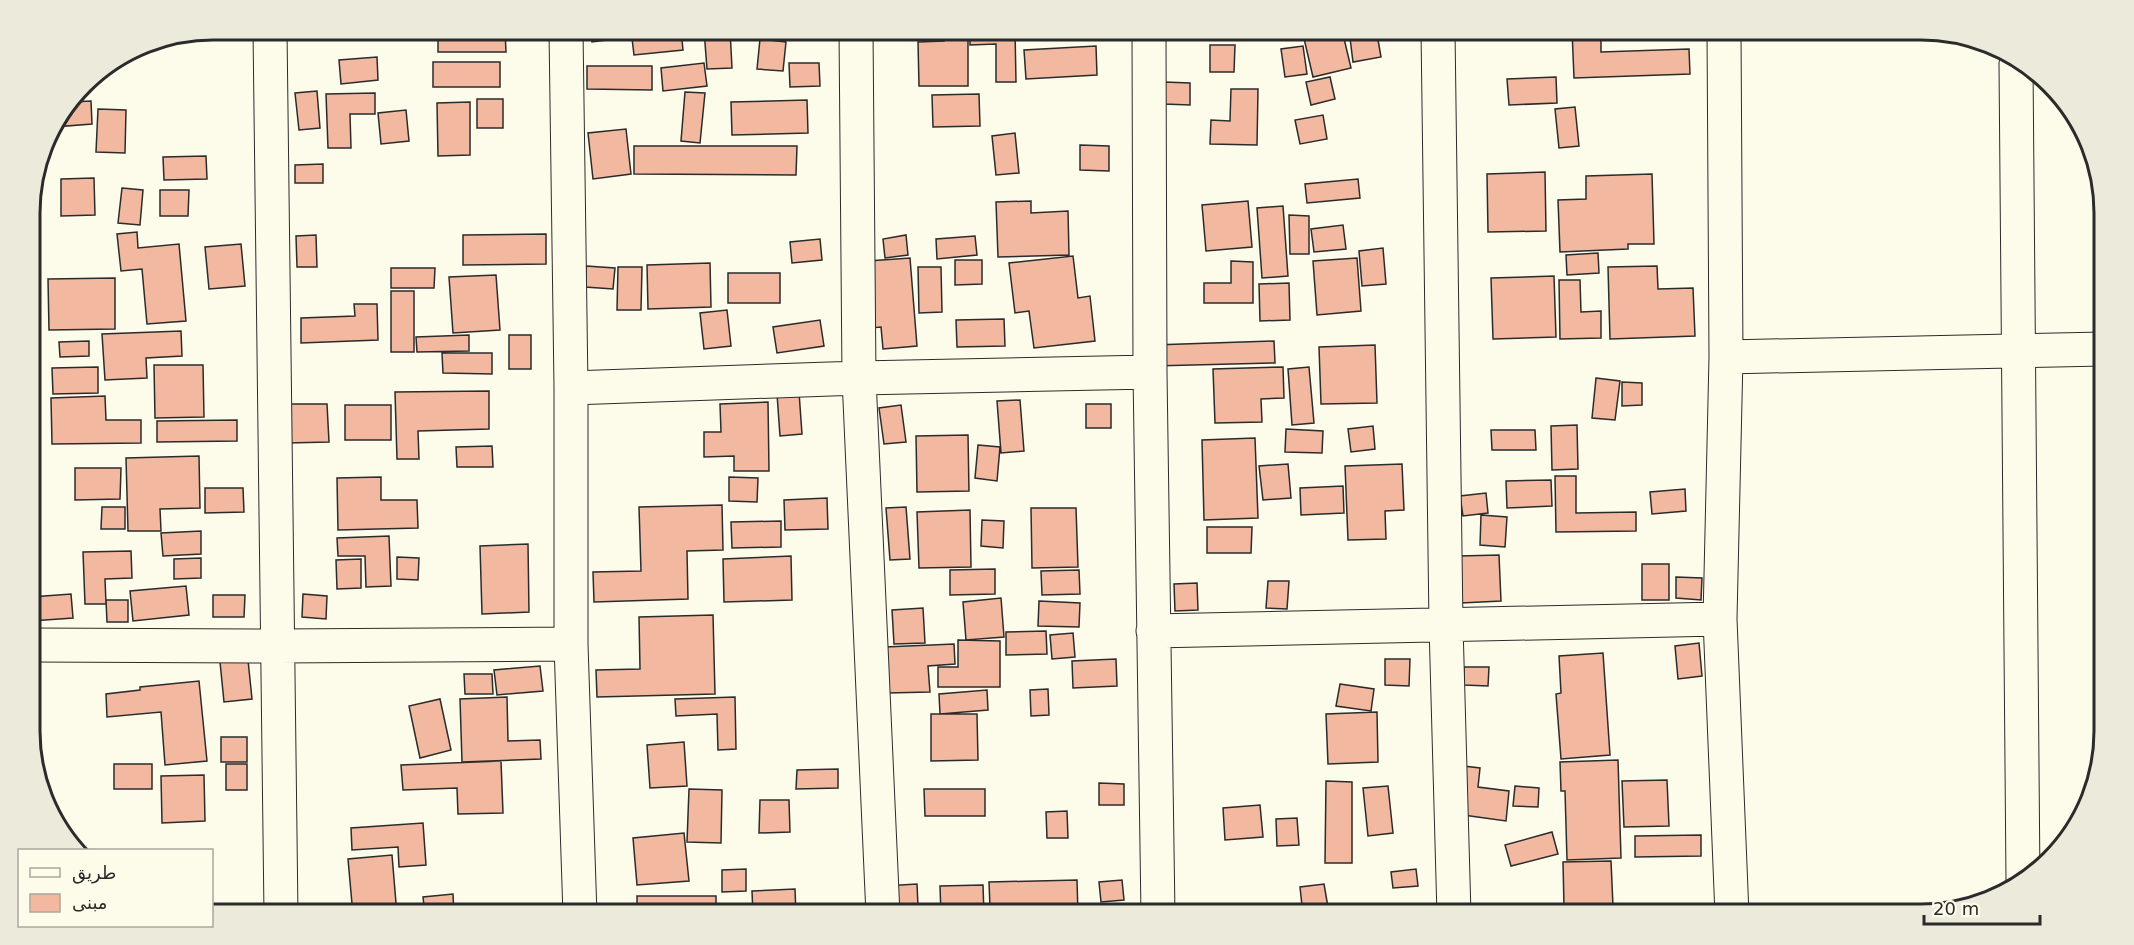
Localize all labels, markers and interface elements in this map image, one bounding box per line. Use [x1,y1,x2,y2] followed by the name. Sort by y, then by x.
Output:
[18,849,213,927] legend
[72,862,116,884] text: طريق
[1924,888,2040,926] scale bar
[72,892,108,913] text: مبنى
[1933,898,1979,919] text: 20 m

